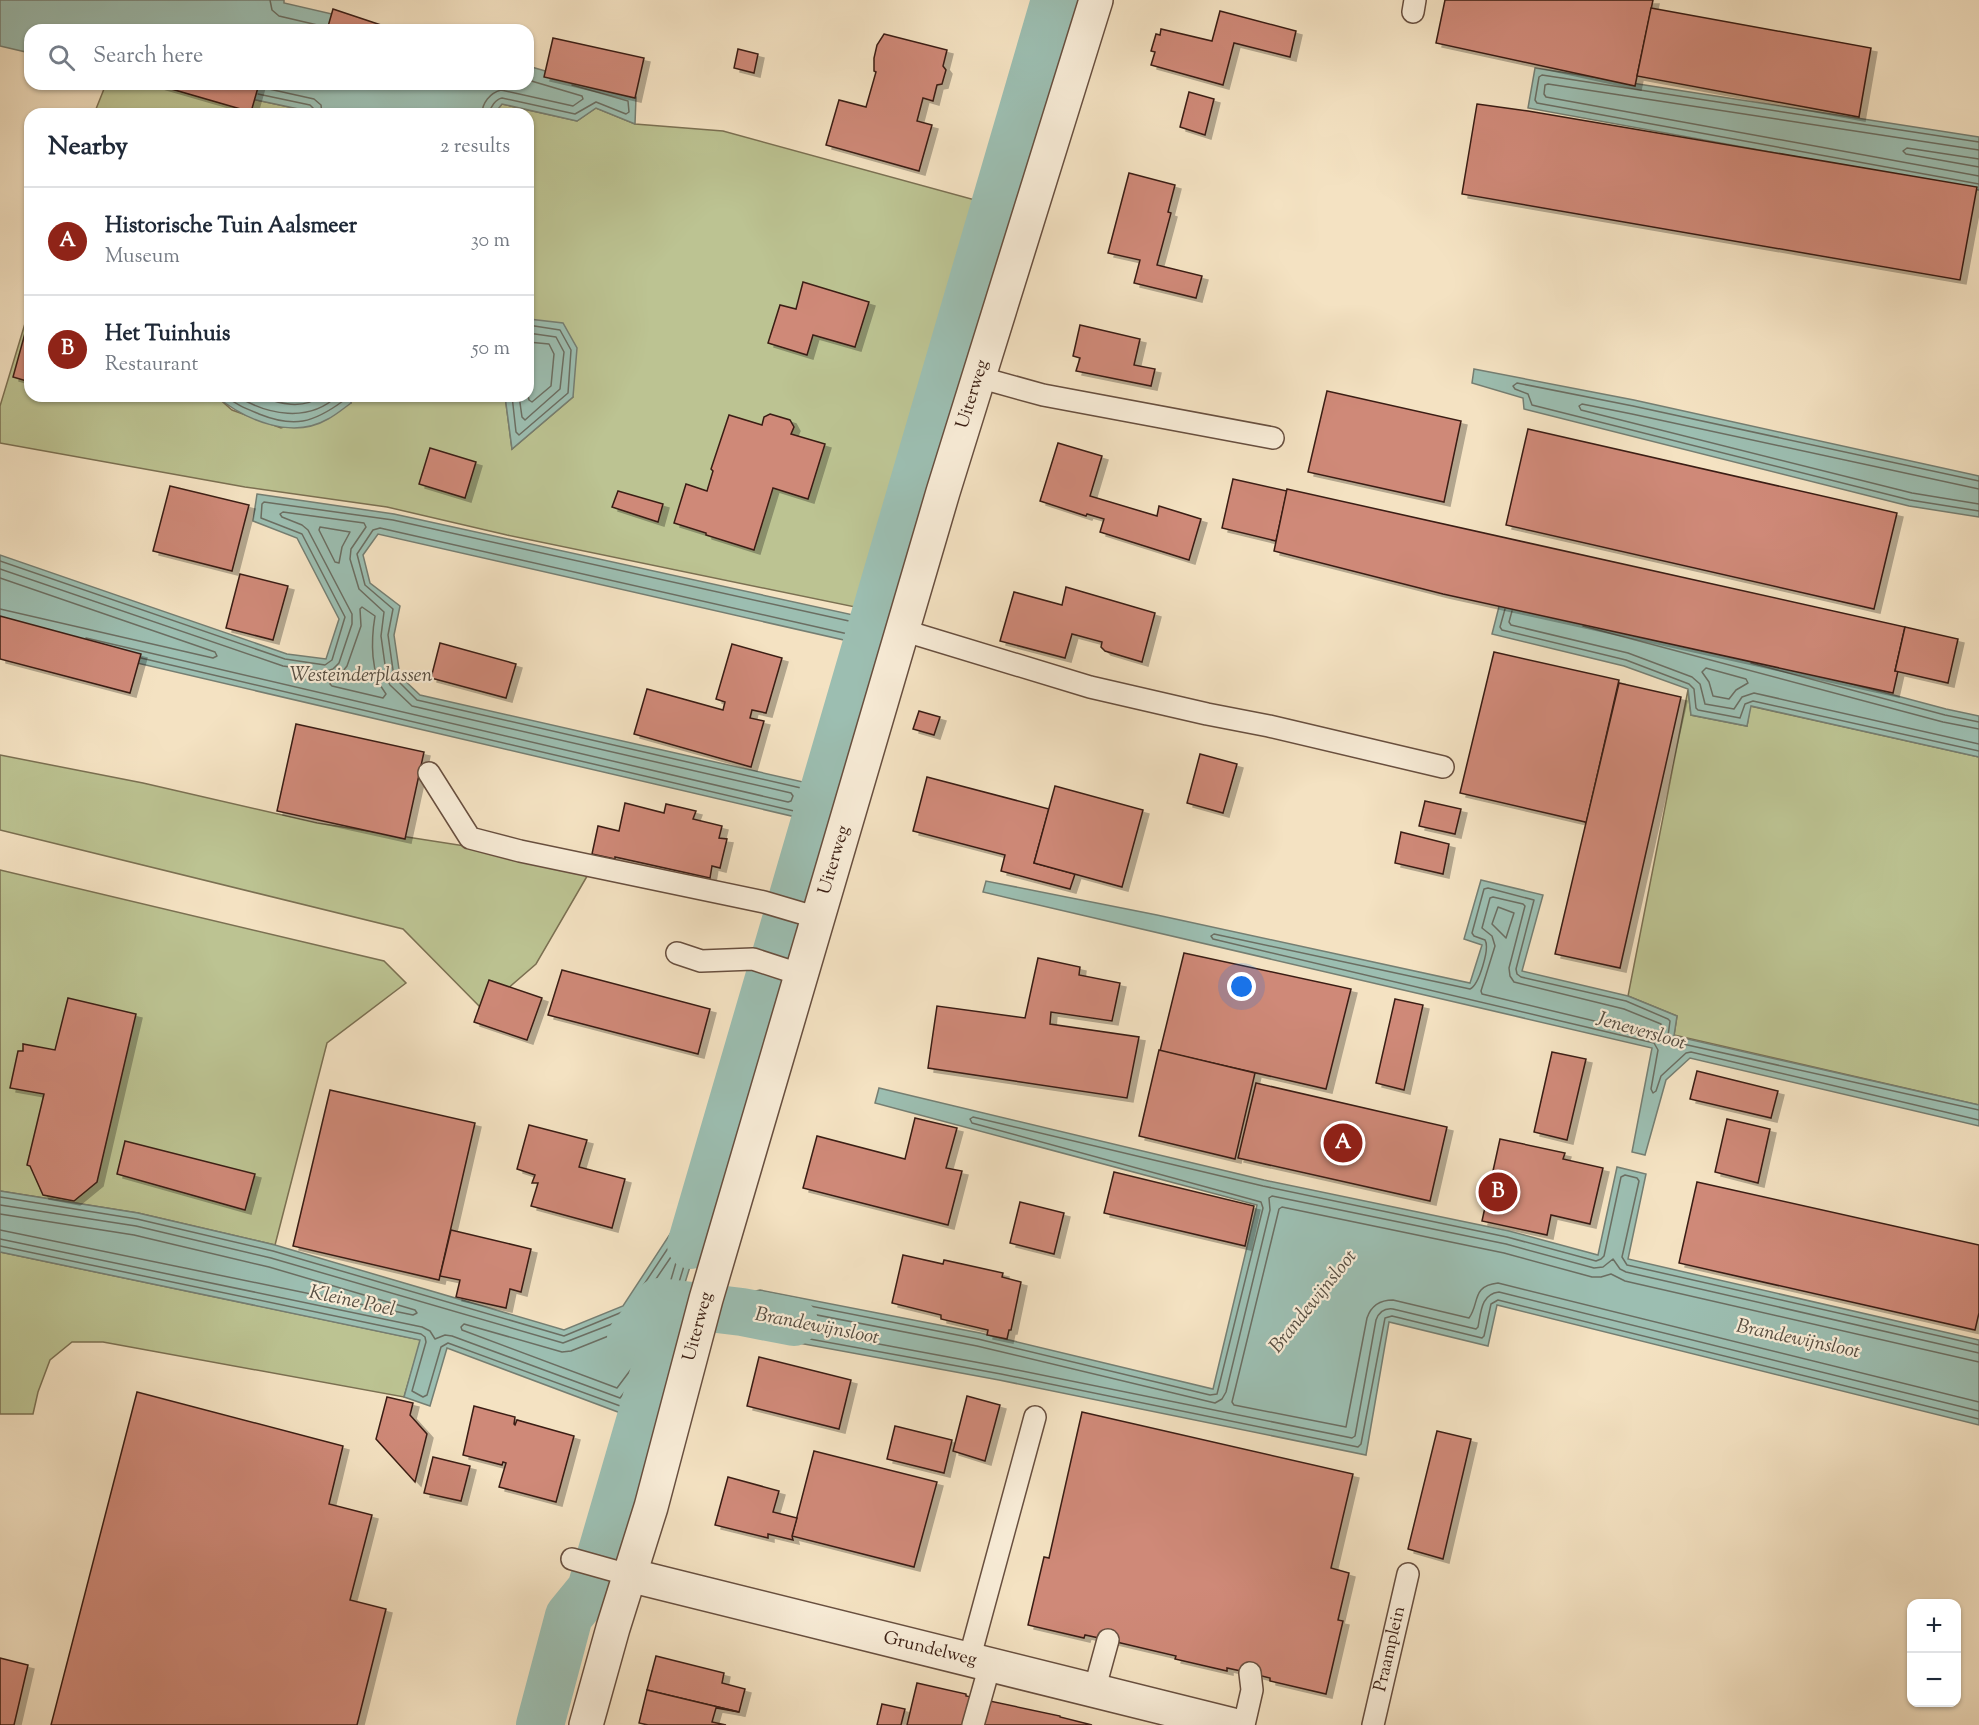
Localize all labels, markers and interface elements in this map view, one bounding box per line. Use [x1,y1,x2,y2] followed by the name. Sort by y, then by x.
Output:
[24,24,534,90] search box
[45,41,78,74] icon: search
[93,41,203,73] text: Search here
[48,129,128,166] text: Nearby
[440,133,510,162] text: 2 results
[105,211,357,243] text: Historische Tuin Aalsmeer
[59,227,76,256] text: A
[471,227,510,256] text: 30 m
[105,243,180,272] text: Museum
[105,319,230,351] text: Het Tuinhuis
[61,335,74,364] text: B
[472,335,510,364] text: 50 m
[105,351,198,380] text: Restaurant
[950,356,996,432] street label: Uiterweg
[290,662,433,691] water label: Westeinderplassen
[812,822,857,898] street label: Uiterweg
[1227,972,1256,1001] your location
[1592,1005,1689,1059] water label: Jeneversloot
[1324,1120,1362,1166] pin: A
[1478,1170,1518,1214] pin: B
[1263,1244,1365,1360] water label: Brandewijnsloot
[306,1279,398,1325] water label: Kleine Poel
[677,1289,720,1364] street label: Uiterweg
[752,1301,882,1353] water label: Brandewijnsloot
[1733,1313,1863,1367] water label: Brandewijnsloot
[1907,1599,1961,1707] map controls
[1907,1599,1961,1653] button: +
[1368,1603,1413,1694] street label: Praamplein
[880,1626,980,1674] street label: Grundelweg
[1907,1653,1961,1707] button: −

